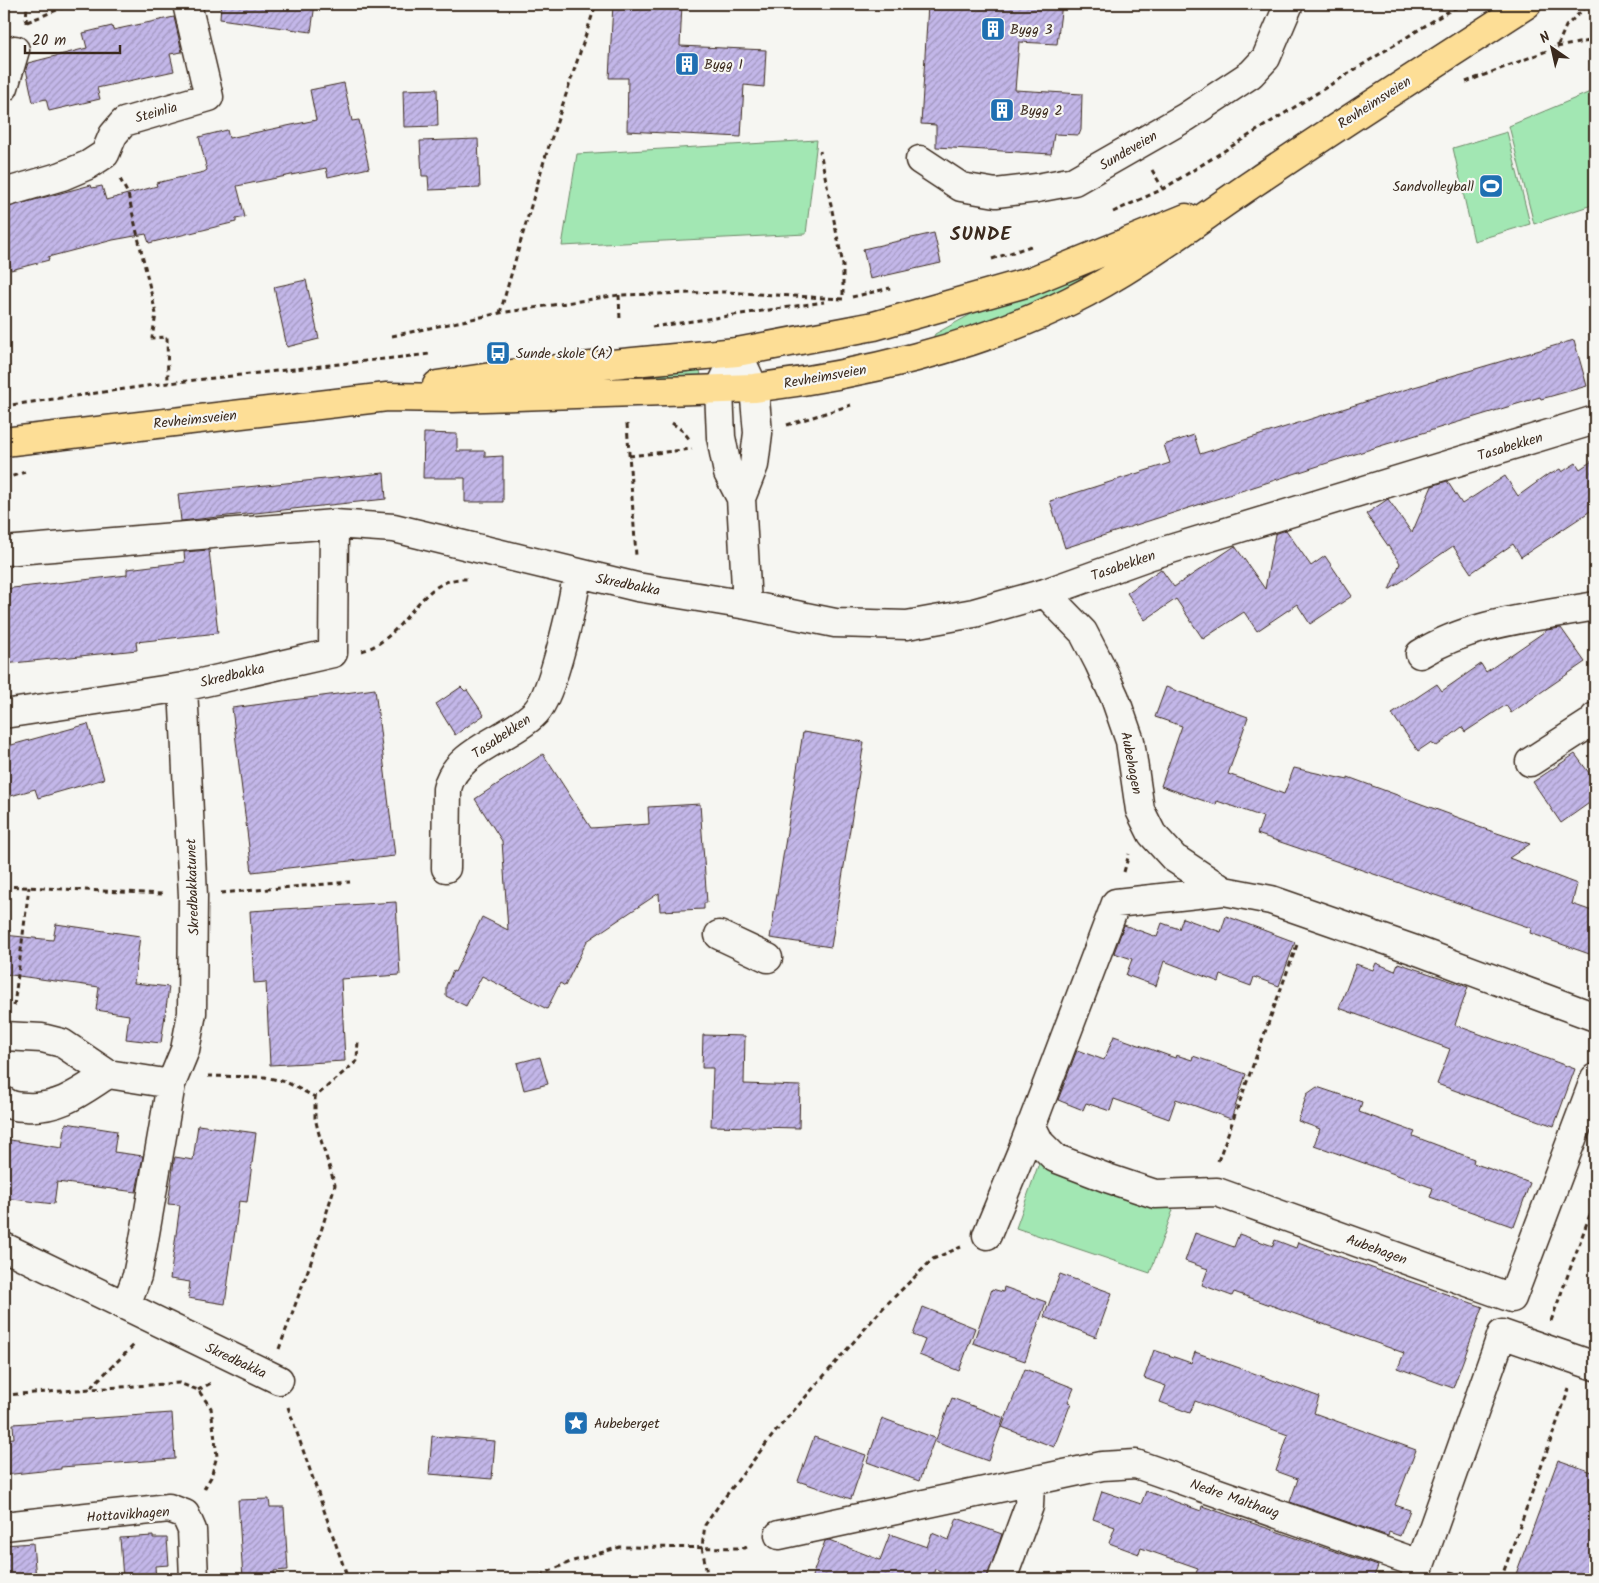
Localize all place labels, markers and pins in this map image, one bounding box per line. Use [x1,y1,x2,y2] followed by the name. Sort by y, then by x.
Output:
[980,16,1006,42] building icon: Bygg 3
[1010,19,1052,41] place label: Bygg 3
[674,51,700,77] building icon: Bygg 1
[704,54,743,76] place label: Bygg 1
[989,97,1015,123] building icon: Bygg 2
[1020,100,1063,122] place label: Bygg 2
[1478,173,1504,199] sports icon: Sandvolleyball
[1393,176,1475,198] place label: Sandvolleyball
[485,340,511,366] bus stop icon: Sunde skole (A)
[516,343,613,365] place label: Sunde skole (A)
[563,1410,589,1436] place icon: Aubeberget
[594,1413,660,1435] place label: Aubeberget

